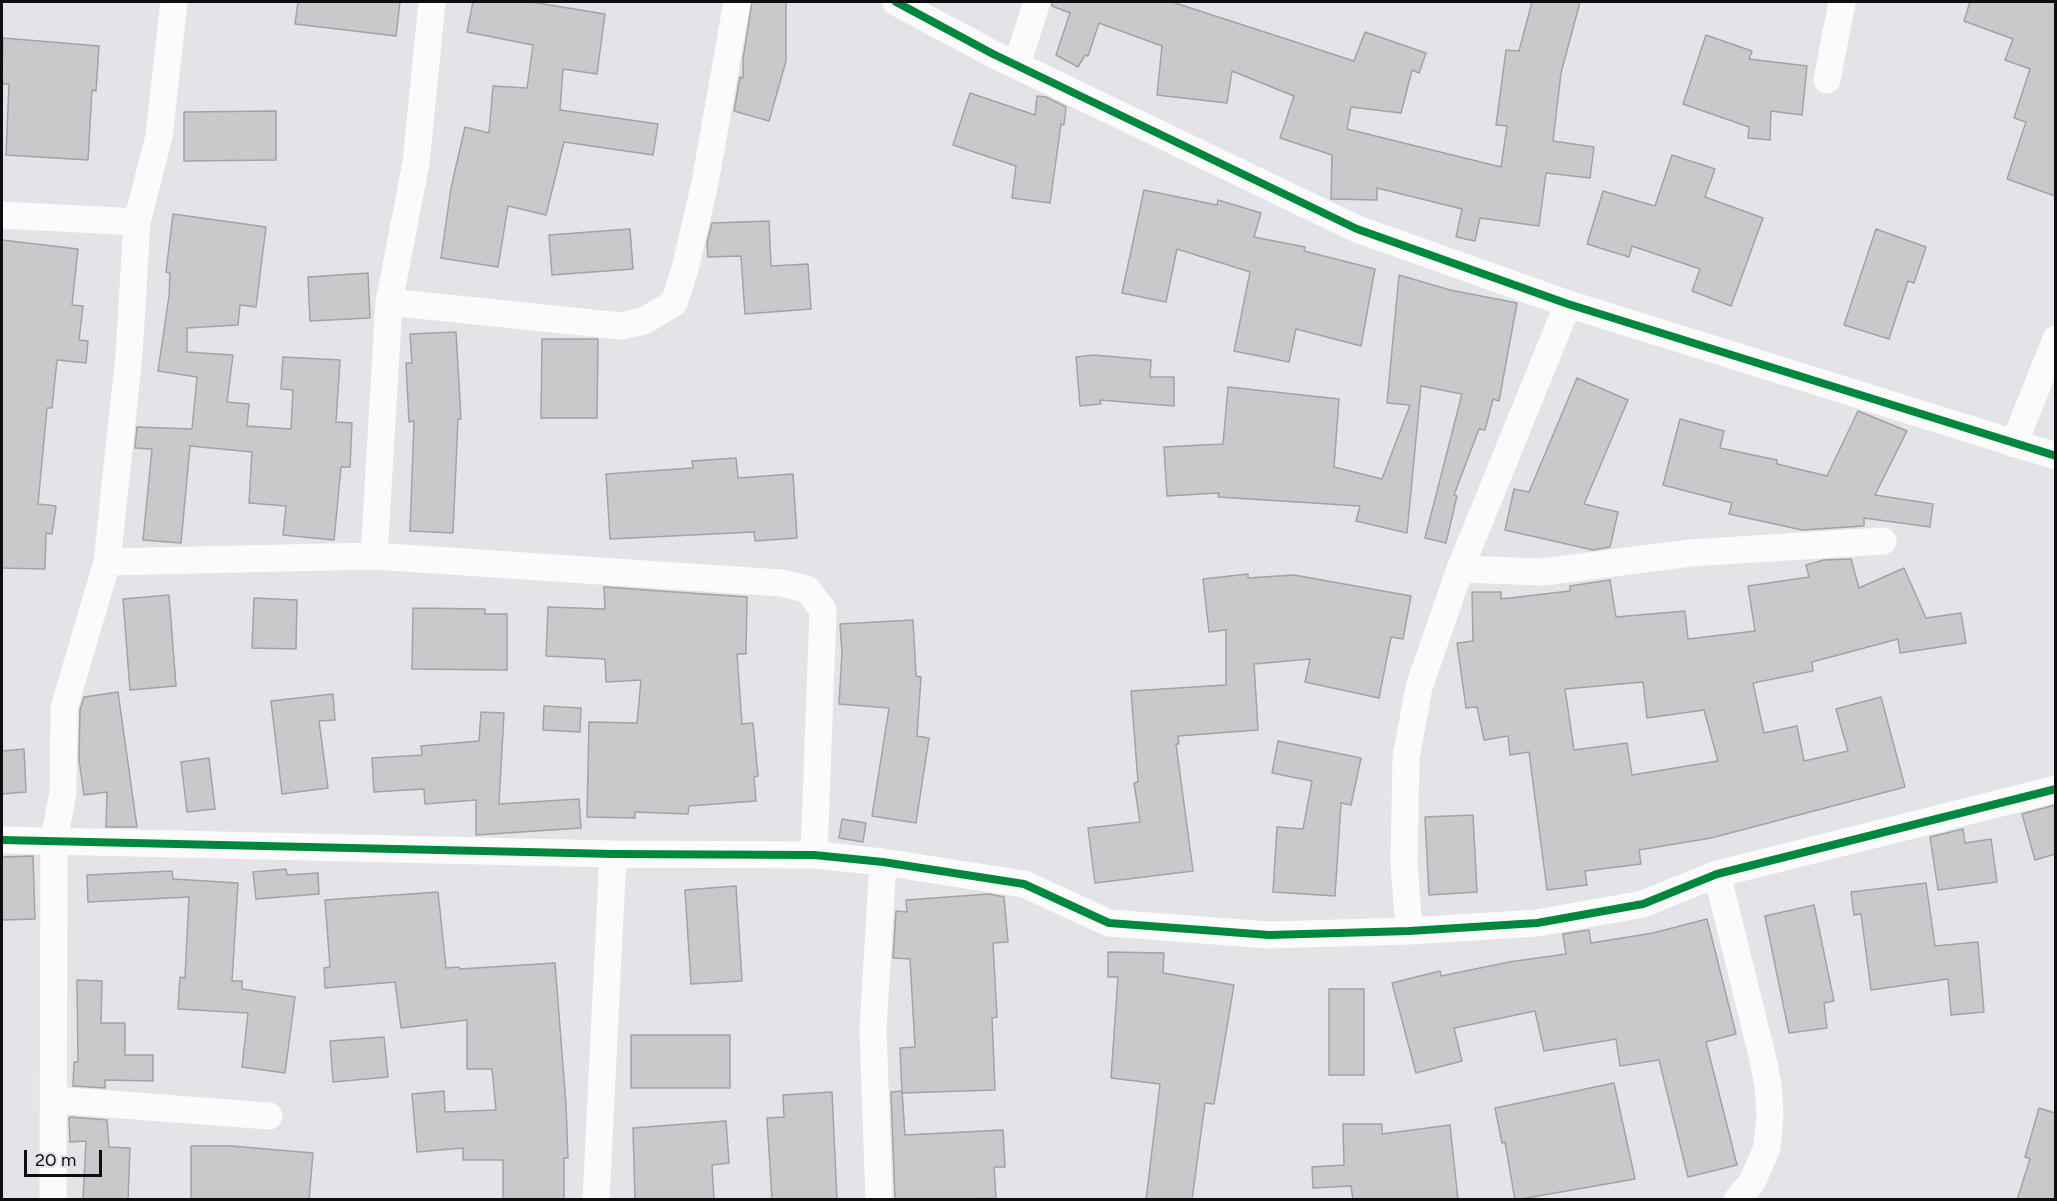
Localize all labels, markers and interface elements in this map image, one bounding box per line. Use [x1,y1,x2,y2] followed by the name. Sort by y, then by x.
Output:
[27,1138,105,1176] scale bar
[35,1149,76,1171] text: 20 m

